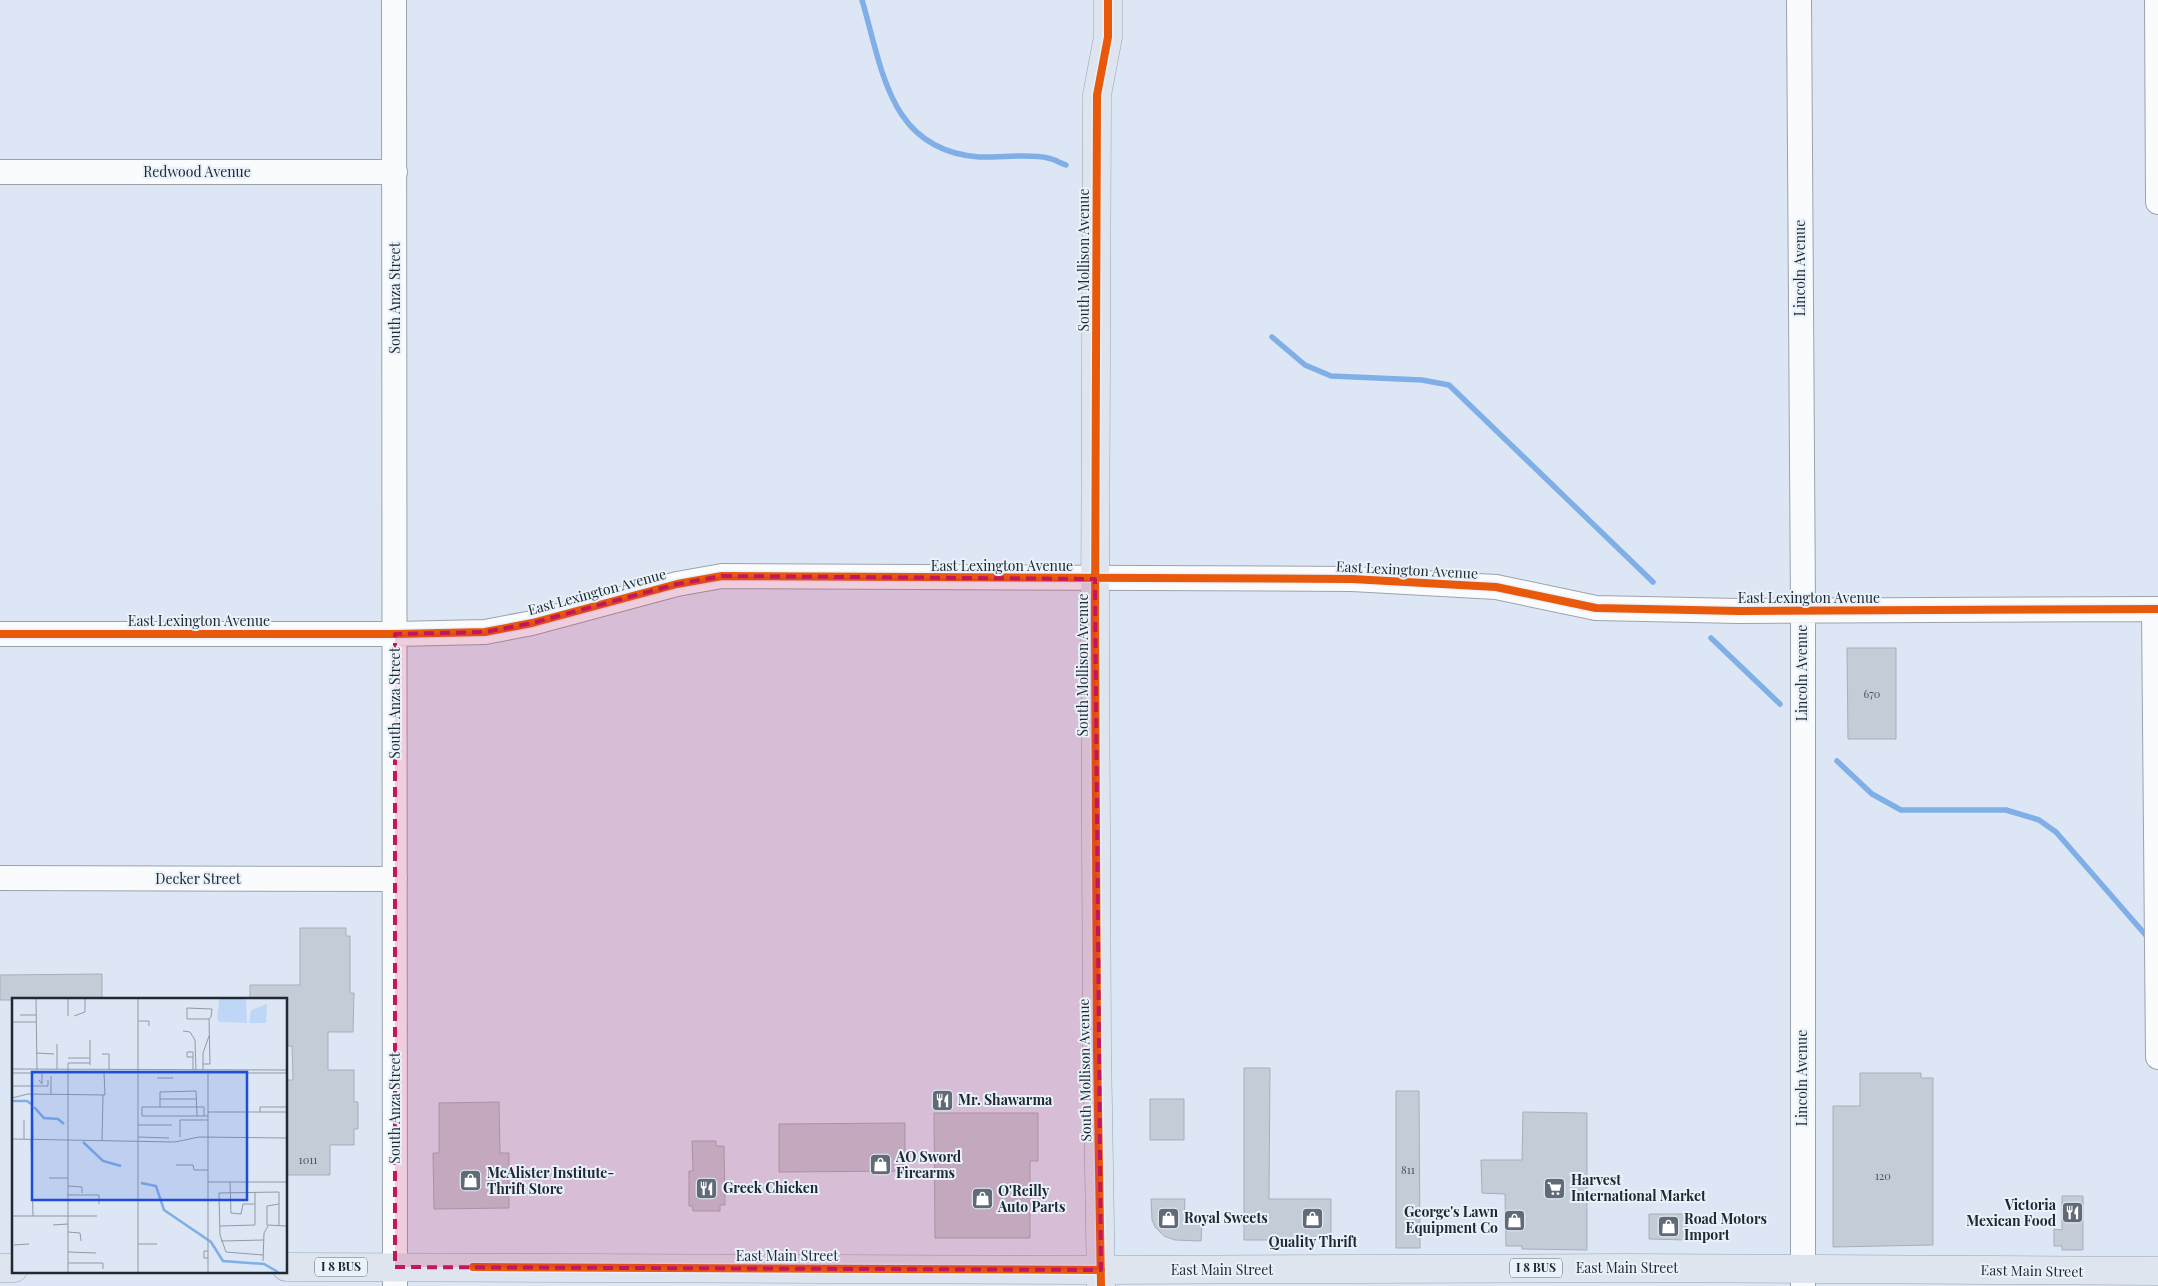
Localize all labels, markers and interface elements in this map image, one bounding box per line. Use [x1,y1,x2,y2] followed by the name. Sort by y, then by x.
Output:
[143,162,251,181] street label: Redwood Avenue
[1074,188,1093,332] street label: South Mollison Avenue
[1790,220,1809,316] street label: Lincoln Avenue
[385,241,404,354] street label: South Anza Street
[931,556,1073,575] street label: East Lexington Avenue
[1335,556,1479,583] street label: East Lexington Avenue
[526,564,668,619] street label: East Lexington Avenue
[1738,588,1880,607] street label: East Lexington Avenue
[1073,593,1092,737] street label: South Mollison Avenue
[128,611,270,630] street label: East Lexington Avenue
[1792,625,1811,721] street label: Lincoln Avenue
[385,646,404,759] street label: South Anza Street
[1864,686,1881,701] house number: 670
[155,869,242,888] street label: Decker Street
[12,998,288,1274] inset map
[1074,998,1095,1142] street label: South Mollison Avenue
[1792,1030,1811,1126] street label: Lincoln Avenue
[385,1051,404,1164] street label: South Anza Street
[930,1088,954,1112] restaurant icon: Mr. Shawarma
[958,1090,1053,1109] place label: Mr. Shawarma
[895,1147,962,1182] place label: AO Sword Firearms
[299,1152,317,1167] house number: 1011
[868,1153,892,1177] shop icon: AO Sword Firearms
[1401,1162,1415,1177] house number: 811
[487,1163,614,1198] place label: McAlister Institute- Thrift Store
[1875,1168,1891,1183] house number: 120
[459,1169,483,1193] shop icon: McAlister Institute- Thrift Store
[1571,1170,1706,1205] place label: Harvest International Market
[695,1176,719,1200] restaurant icon: Greek Chicken
[1543,1176,1567,1200] supermarket icon: Harvest International Market
[723,1178,819,1197] place label: Greek Chicken
[997,1181,1065,1216] place label: O'Reilly Auto Parts
[970,1187,994,1211] shop icon: O'Reilly Auto Parts
[1966,1195,2057,1230] place label: Victoria Mexican Food
[2060,1201,2084,1225] restaurant icon: Victoria Mexican Food
[1404,1202,1498,1237] place label: George's Lawn Equipment Co
[1156,1206,1180,1230] shop icon: Royal Sweets
[1301,1207,1325,1231] shop icon: Quality Thrift
[1184,1208,1268,1227] place label: Royal Sweets
[1502,1208,1526,1232] shop icon: George's Lawn Equipment Co
[1684,1209,1767,1244] place label: Road Motors Import
[1656,1215,1680,1239] shop icon: Road Motors Import
[1269,1232,1358,1251] place label: Quality Thrift
[736,1246,839,1265] street label: East Main Street
[315,1258,367,1276] road number: I 8 BUS
[1510,1258,1562,1278] road number: I 8 BUS
[1576,1258,1679,1277] street label: East Main Street
[1171,1260,1274,1279] street label: East Main Street
[1981,1260,2085,1281] street label: East Main Street

